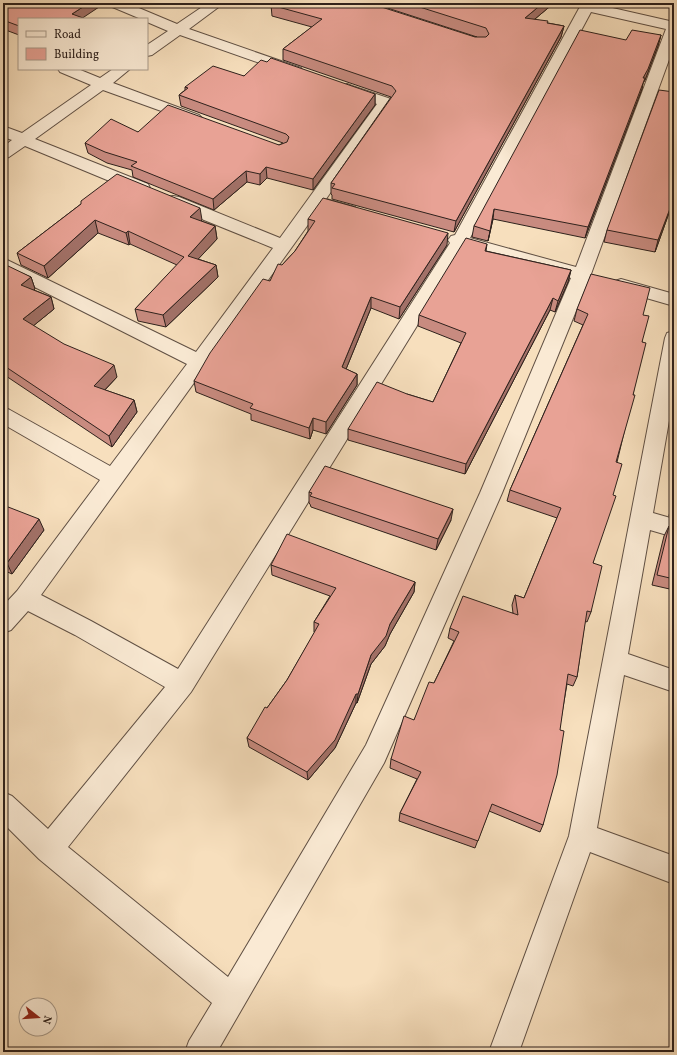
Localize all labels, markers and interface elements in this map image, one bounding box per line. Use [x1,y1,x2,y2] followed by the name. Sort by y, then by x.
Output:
[18,18,148,70] legend
[54,27,81,43] text: Road
[54,47,99,63] text: Building
[18,997,58,1037] north arrow
[38,1013,54,1026] text: N

